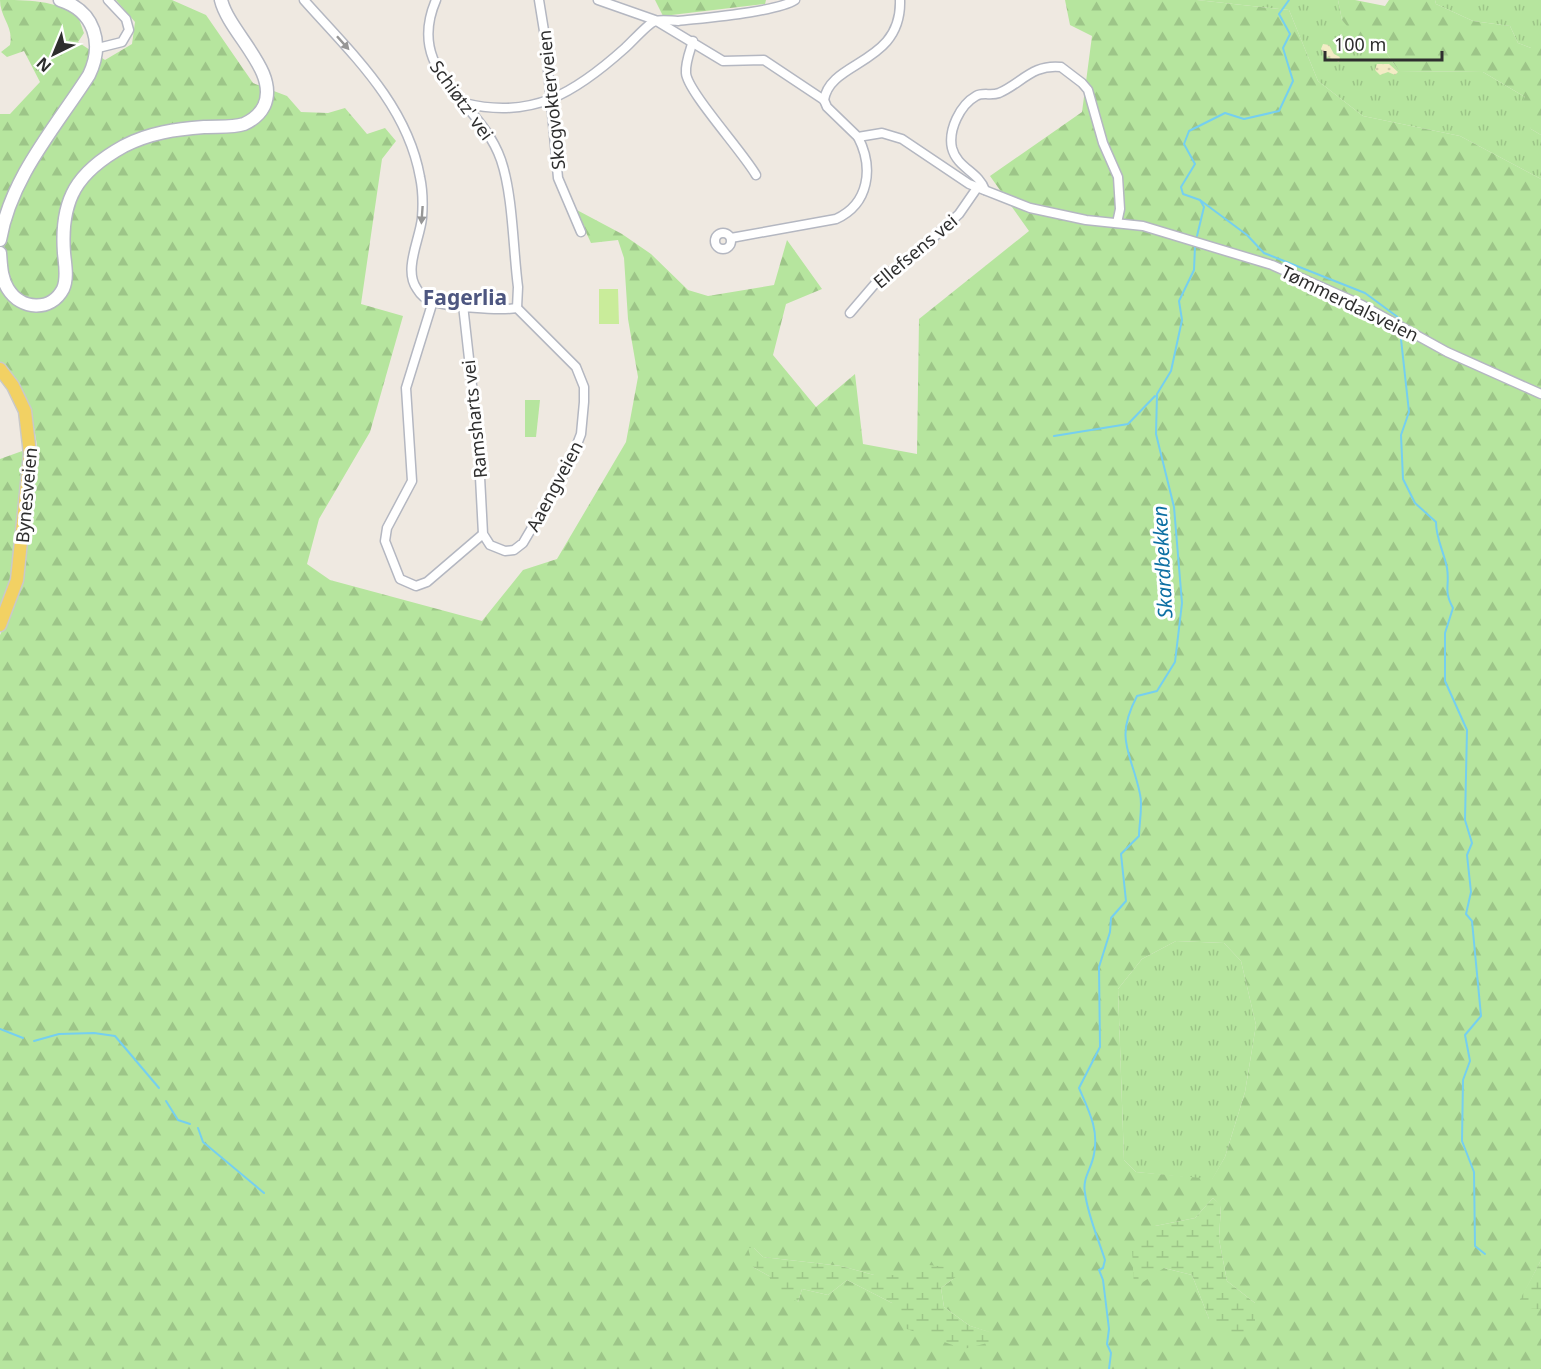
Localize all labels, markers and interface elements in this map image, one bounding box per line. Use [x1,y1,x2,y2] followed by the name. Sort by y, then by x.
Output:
[24,24,84,84] north arrow
[1325,24,1442,62] scale bar
[532,29,570,171] street label: Skogvokterveien
[1334,32,1386,56] text: 100 m
[336,35,349,50] one-way arrow
[32,52,56,77] text: N
[425,55,499,145] street label: Schiøtz' vei
[417,206,427,225] one-way arrow
[868,209,962,293] street label: Ellefsens vei
[1277,259,1423,347] street label: Tømmerdalsveien
[423,283,507,311] district label: Fagerlia
[456,358,492,480] street label: Ramsharts vei
[520,437,588,535] street label: Aaengveien
[10,446,42,544] street label: Bynesveien
[1146,505,1178,619] water label: Skardbekken

